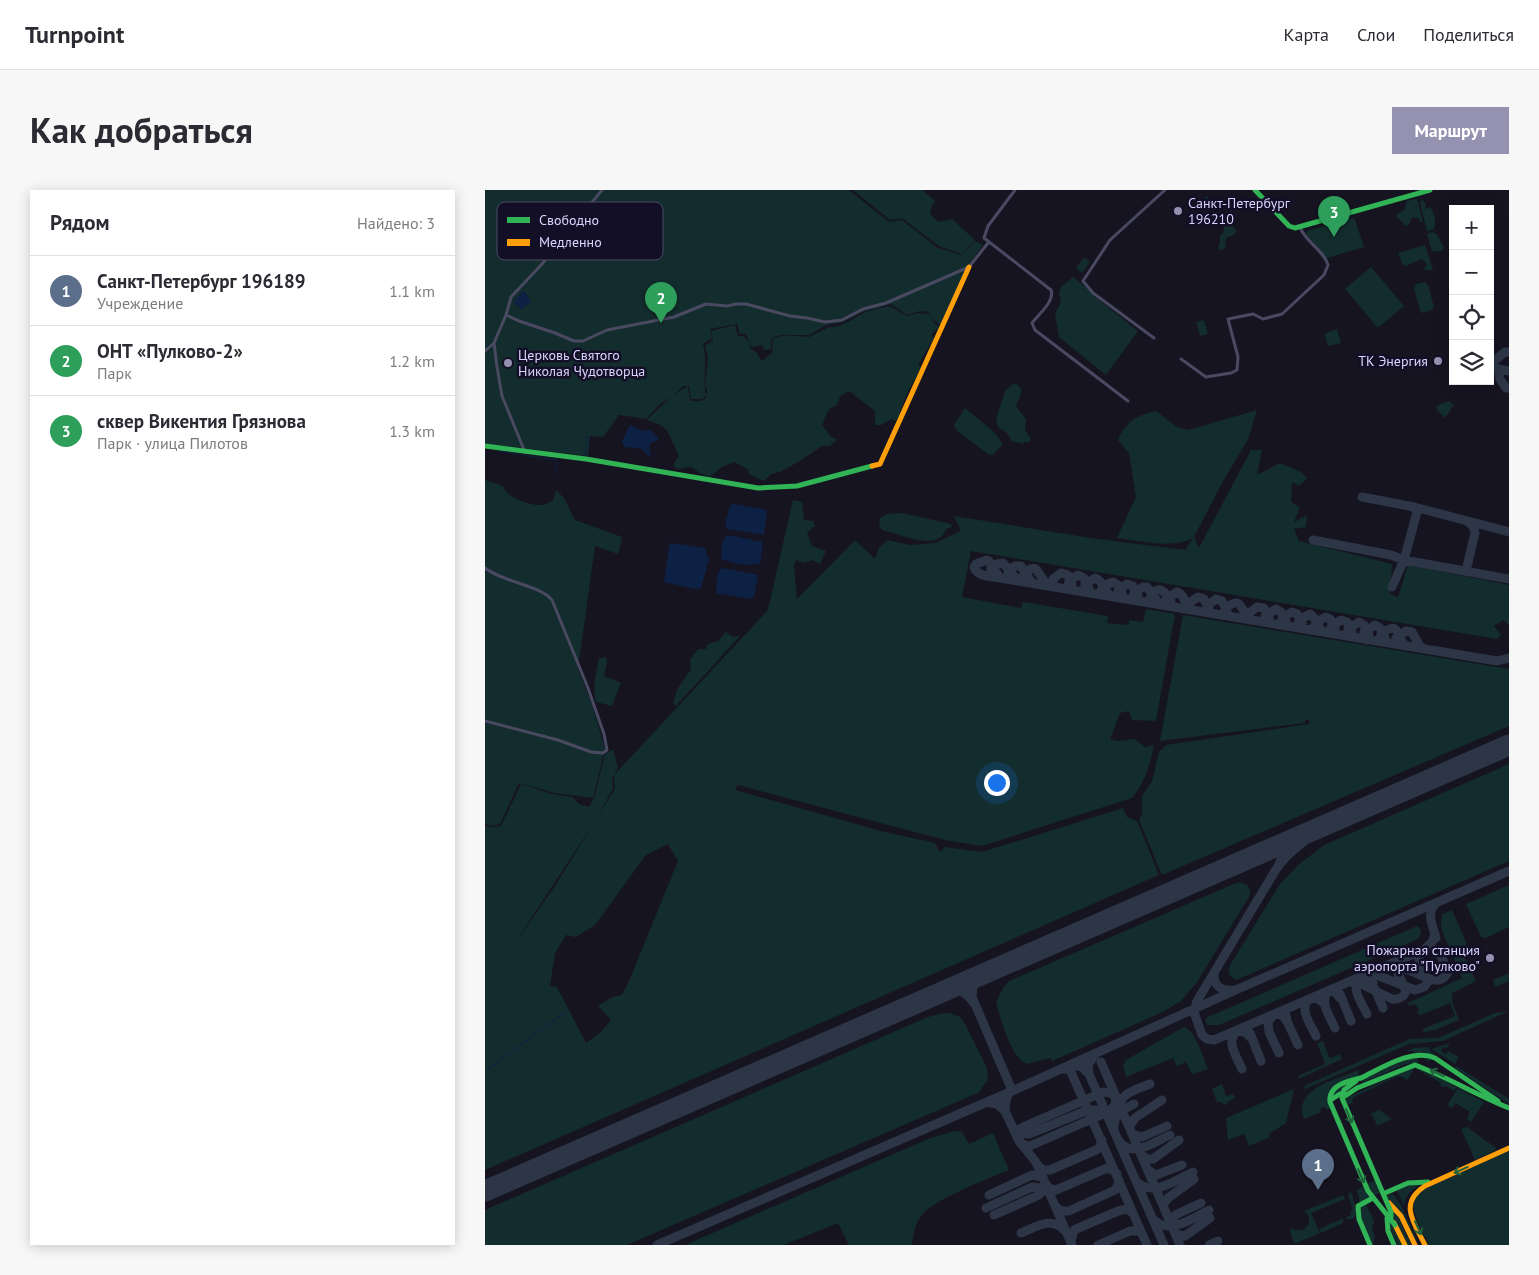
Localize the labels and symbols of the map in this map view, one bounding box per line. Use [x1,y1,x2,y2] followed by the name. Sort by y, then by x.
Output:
[1188,194,1291,228] place label: Санкт-Петербург 196210
[1318,196,1350,237] pin: 3
[497,202,663,260] legend
[1172,205,1184,217] marker: Санкт-Петербург 196210
[539,211,599,229] text: Свободно
[539,233,602,251] text: Медленно
[645,282,677,323] pin: 2
[518,346,645,380] place label: Церковь Святого Николая Чудотворца
[1358,352,1428,370] place label: ТК Энергия
[1432,355,1444,367] marker: ТК Энергия
[502,357,514,369] marker: Церковь Святого Николая Чудотворца
[984,770,1010,796] your location
[1354,941,1480,975] place label: Пожарная станция аэропорта "Пулково"
[1484,952,1496,964] marker: Пожарная станция аэропорта "Пулково"
[1430,1068,1445,1077] one-way arrow
[1345,1108,1355,1123] one-way arrow
[1302,1149,1334,1190] pin: 1
[1454,1165,1469,1175] one-way arrow
[1357,1168,1367,1183] one-way arrow
[1413,1220,1423,1235] one-way arrow

